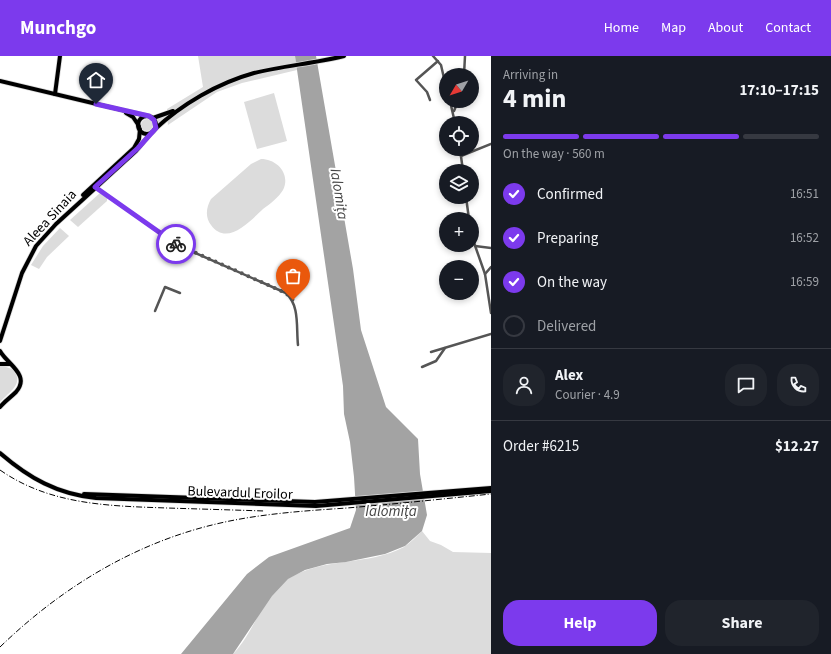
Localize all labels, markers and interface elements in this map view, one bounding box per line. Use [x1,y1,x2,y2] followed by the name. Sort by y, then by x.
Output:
[20,15,96,42] text: Munchgo
[604,18,639,38] text: Home
[661,18,686,38] text: Map
[708,18,743,38] text: About
[765,18,811,38] text: Contact
[79,63,113,104] pin
[503,66,558,84] text: Arriving in
[439,68,479,108] north arrow
[439,68,479,300] map controls
[85,69,107,91] icon: home
[503,80,566,117] text: 4 min
[739,80,819,101] text: 17:10–17:15
[439,116,479,156] button: locate
[503,145,605,163] text: On the way · 560 m
[439,164,479,204] button: layers
[325,167,353,221] water label: Ialomița
[503,183,525,205] icon: check
[537,184,603,205] text: Confirmed
[19,185,81,251] street label: Aleea Sinaia
[790,185,819,203] text: 16:51
[439,212,479,252] button: +
[156,224,196,264] courier
[503,227,525,249] icon: check
[537,228,598,249] text: Preparing
[790,229,819,247] text: 16:52
[165,233,187,255] icon: bike
[276,259,310,300] pin
[439,260,479,300] button: −
[282,265,304,287] icon: bag
[503,271,525,293] icon: check
[537,272,607,293] text: On the way
[790,273,819,291] text: 16:59
[537,316,596,337] text: Delivered
[503,364,545,406] button: person
[725,364,767,406] button: chat
[777,364,819,406] button: phone
[555,365,583,386] text: Alex
[555,386,620,404] text: Courier · 4.9
[503,436,579,457] text: Order #6215
[775,436,819,457] text: $12.27
[187,481,293,505] street label: Bulevardul Eroilor
[365,501,417,522] water label: Ialomița
[503,600,657,646] button: Help
[665,600,819,646] button: Share

